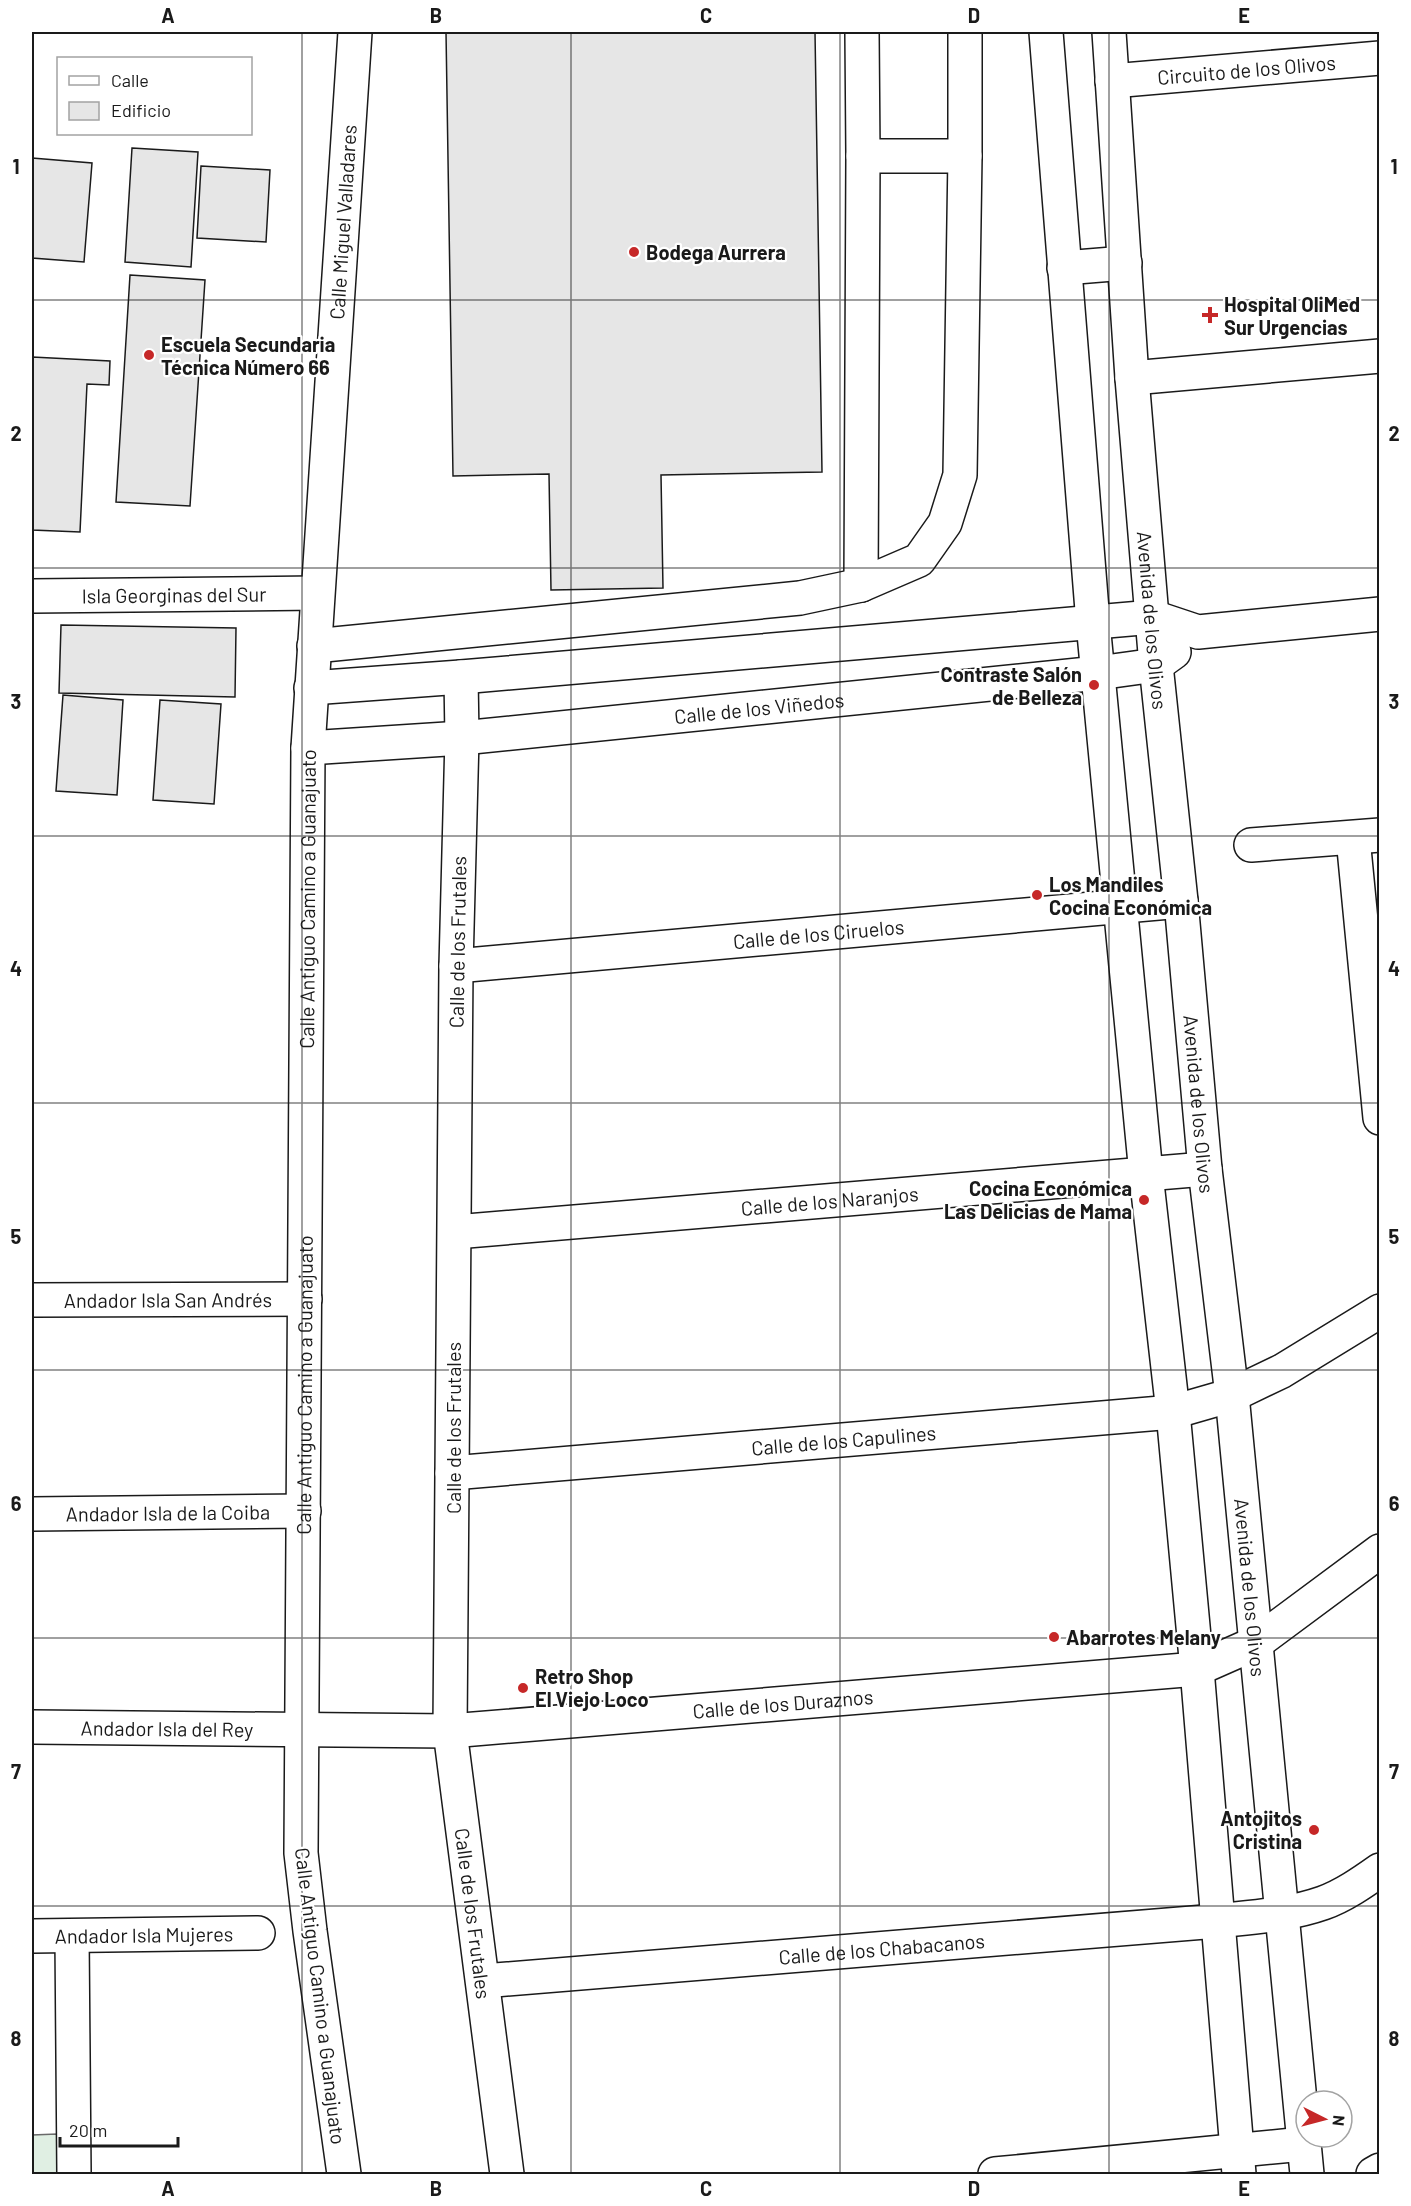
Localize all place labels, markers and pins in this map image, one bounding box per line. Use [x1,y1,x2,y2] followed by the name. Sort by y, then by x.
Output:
[646,240,786,264] place label: Bodega Aurrera
[627,245,641,259] marker: Bodega Aurrera
[1224,292,1360,339] place label: Hospital OliMed Sur Urgencias
[1201,306,1219,324] marker: Hospital OliMed Sur Urgencias
[161,332,335,379] place label: Escuela Secundaria Técnica Número 66
[142,348,156,362] marker: Escuela Secundaria Técnica Número 66
[941,662,1082,709] place label: Contraste Salón de Belleza
[1087,678,1101,692] marker: Contraste Salón de Belleza
[1049,872,1212,919] place label: Los Mandiles Cocina Económica
[1030,888,1044,902] marker: Los Mandiles Cocina Económica
[944,1176,1132,1223] place label: Cocina Económica Las Delicias de Mama
[1137,1193,1151,1207] marker: Cocina Económica Las Delicias de Mama
[1066,1625,1221,1649] place label: Abarrotes Melany
[1047,1630,1061,1644] marker: Abarrotes Melany
[535,1664,649,1711] place label: Retro Shop El Viejo Loco
[516,1681,530,1695] marker: Retro Shop El Viejo Loco
[1220,1806,1302,1853] place label: Antojitos Cristina
[1307,1823,1321,1837] marker: Antojitos Cristina

